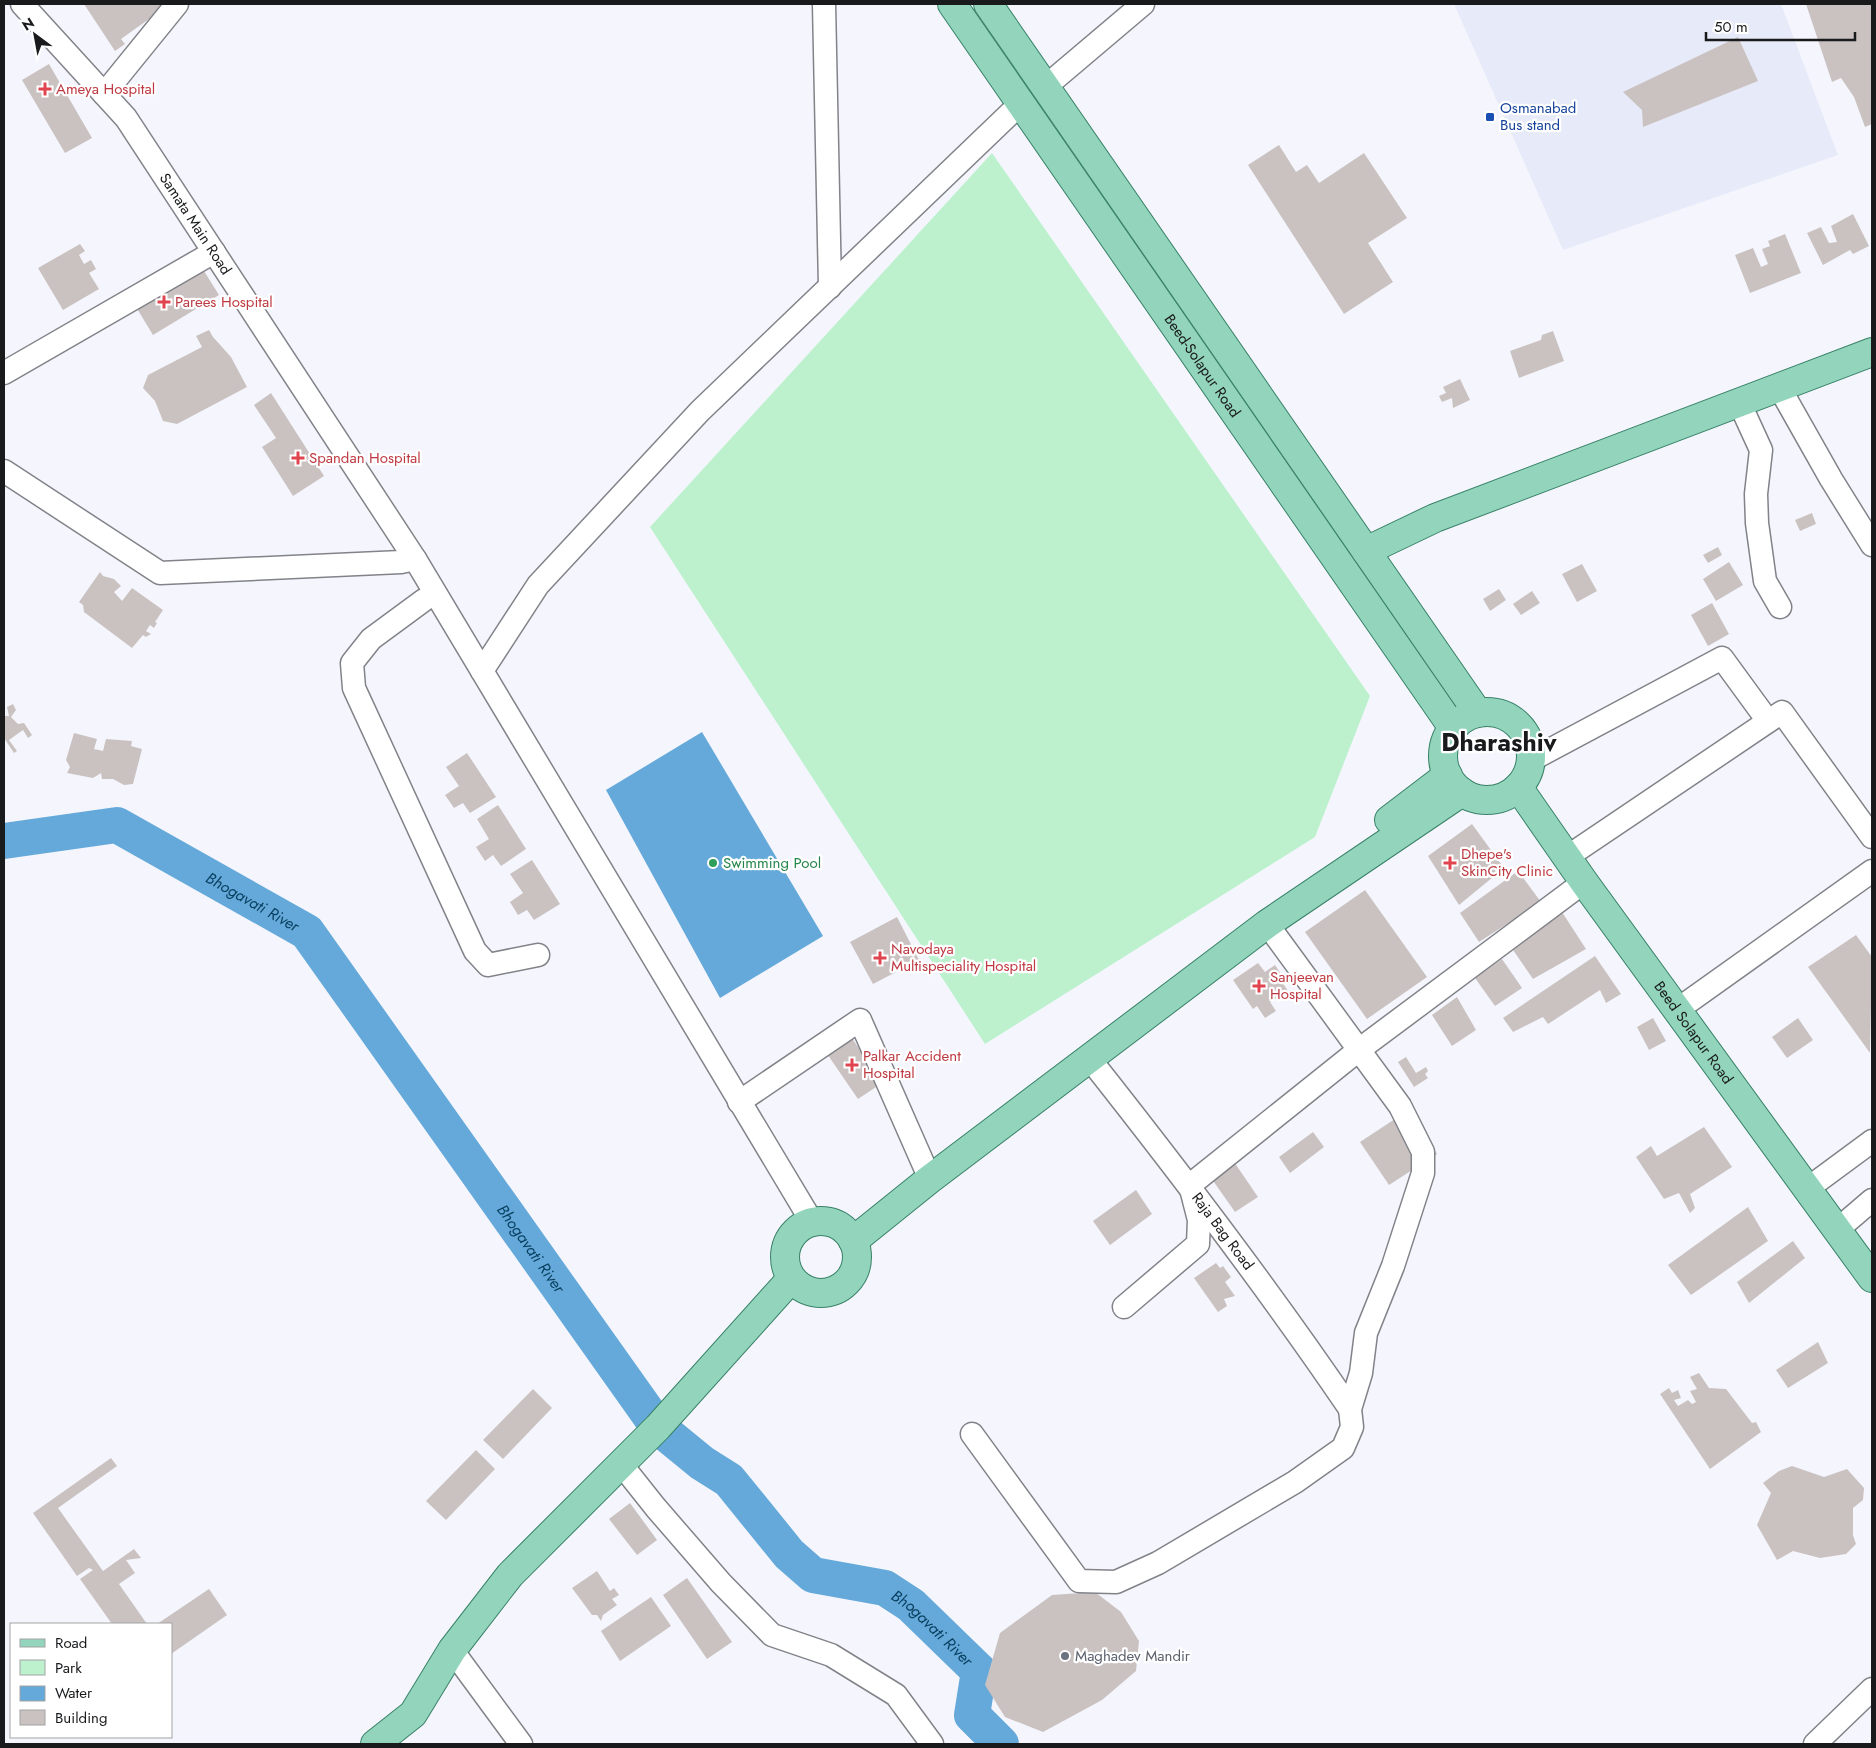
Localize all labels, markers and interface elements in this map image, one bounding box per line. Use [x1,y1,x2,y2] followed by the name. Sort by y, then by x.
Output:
[10,10,60,60] north arrow
[1706,10,1855,42] scale bar
[18,13,38,35] text: N
[1714,16,1748,38] text: 50 m
[56,78,155,100] place label: Ameya Hospital
[38,82,52,96] marker: Ameya Hospital
[1500,97,1576,136] place label: Osmanabad Bus stand
[1484,111,1496,123] marker: Osmanabad Bus stand
[154,169,237,279] street label: Samata Main Road
[175,291,273,313] place label: Parees Hospital
[157,295,171,309] marker: Parees Hospital
[1159,310,1246,422] street label: Beed-Solapur Road
[309,447,421,469] place label: Spandan Hospital
[291,451,305,465] marker: Spandan Hospital
[1441,724,1558,760] district label: Dharashiv
[1461,843,1553,882] place label: Dhepe's SkinCity Clinic
[723,852,821,874] place label: Swimming Pool
[1443,856,1457,870] marker: Dhepe's SkinCity Clinic
[707,857,719,869] marker: Swimming Pool
[202,866,305,938] water label: Bhogavati River
[891,938,1036,977] place label: Navodaya Multispeciality Hospital
[873,951,887,965] marker: Navodaya Multispeciality Hospital
[1270,966,1334,1005] place label: Sanjeevan Hospital
[1649,977,1739,1089] street label: Beed Solapur Road
[1252,979,1266,993] marker: Sanjeevan Hospital
[863,1045,961,1084] place label: Palkar Accident Hospital
[845,1058,859,1072] marker: Palkar Accident Hospital
[1186,1188,1259,1275] street label: Raja Bag Road
[491,1200,571,1299] water label: Bhogavati River
[887,1584,979,1672] water label: Bhogavati River
[10,1623,172,1738] legend
[55,1632,87,1654] text: Road
[1075,1645,1191,1667] place label: Maghadev Mandir
[1059,1650,1071,1662] marker: Maghadev Mandir
[55,1657,82,1679] text: Park
[55,1682,93,1704] text: Water
[55,1707,107,1729] text: Building

